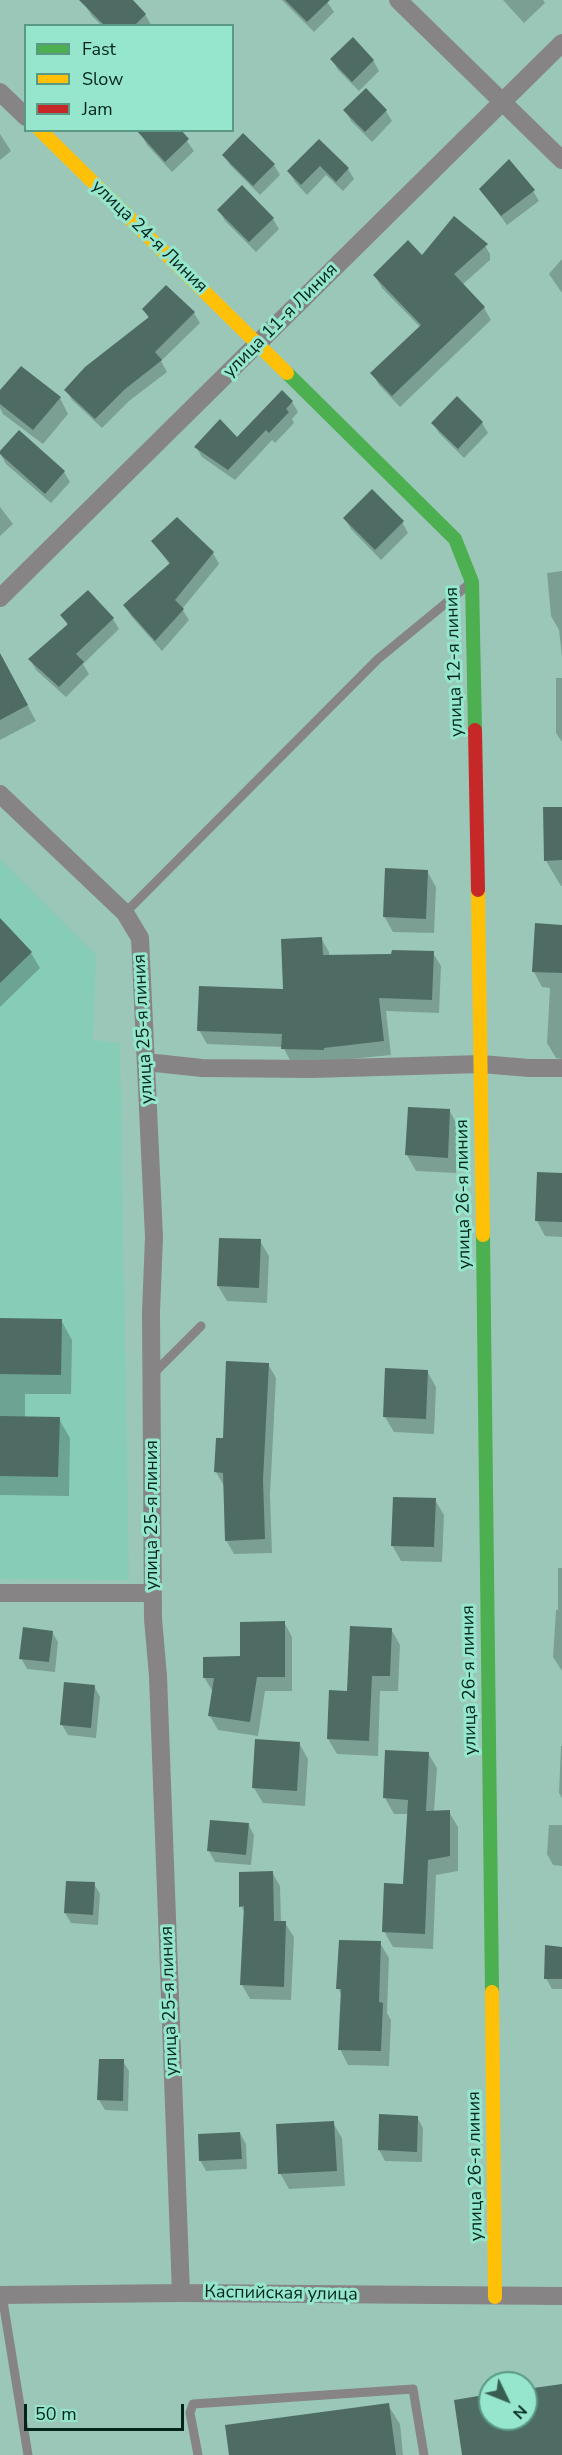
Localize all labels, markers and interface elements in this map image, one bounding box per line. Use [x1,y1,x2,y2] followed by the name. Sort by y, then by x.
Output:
[24,24,234,132] legend
[82,37,116,61] text: Fast
[82,67,123,91] text: Slow
[82,97,113,121] text: Jam
[86,176,212,298] street label: улица 24-я Линия
[219,259,343,383] street label: улица 11-я Линия
[442,587,468,737] street label: улица 12-я линия
[129,954,159,1104] street label: улица 25-я линия
[452,1119,476,1269] street label: улица 26-я линия
[142,1440,164,1590] street label: улица 25-я линия
[458,1605,482,1755] street label: улица 26-я линия
[157,1926,183,2076] street label: улица 25-я линия
[464,2091,488,2241] street label: улица 26-я линия
[204,2282,358,2306] street label: Каспийская улица
[478,2371,538,2431] north arrow
[27,2392,188,2430] scale bar
[508,2400,532,2424] text: N
[35,2402,77,2426] text: 50 m

